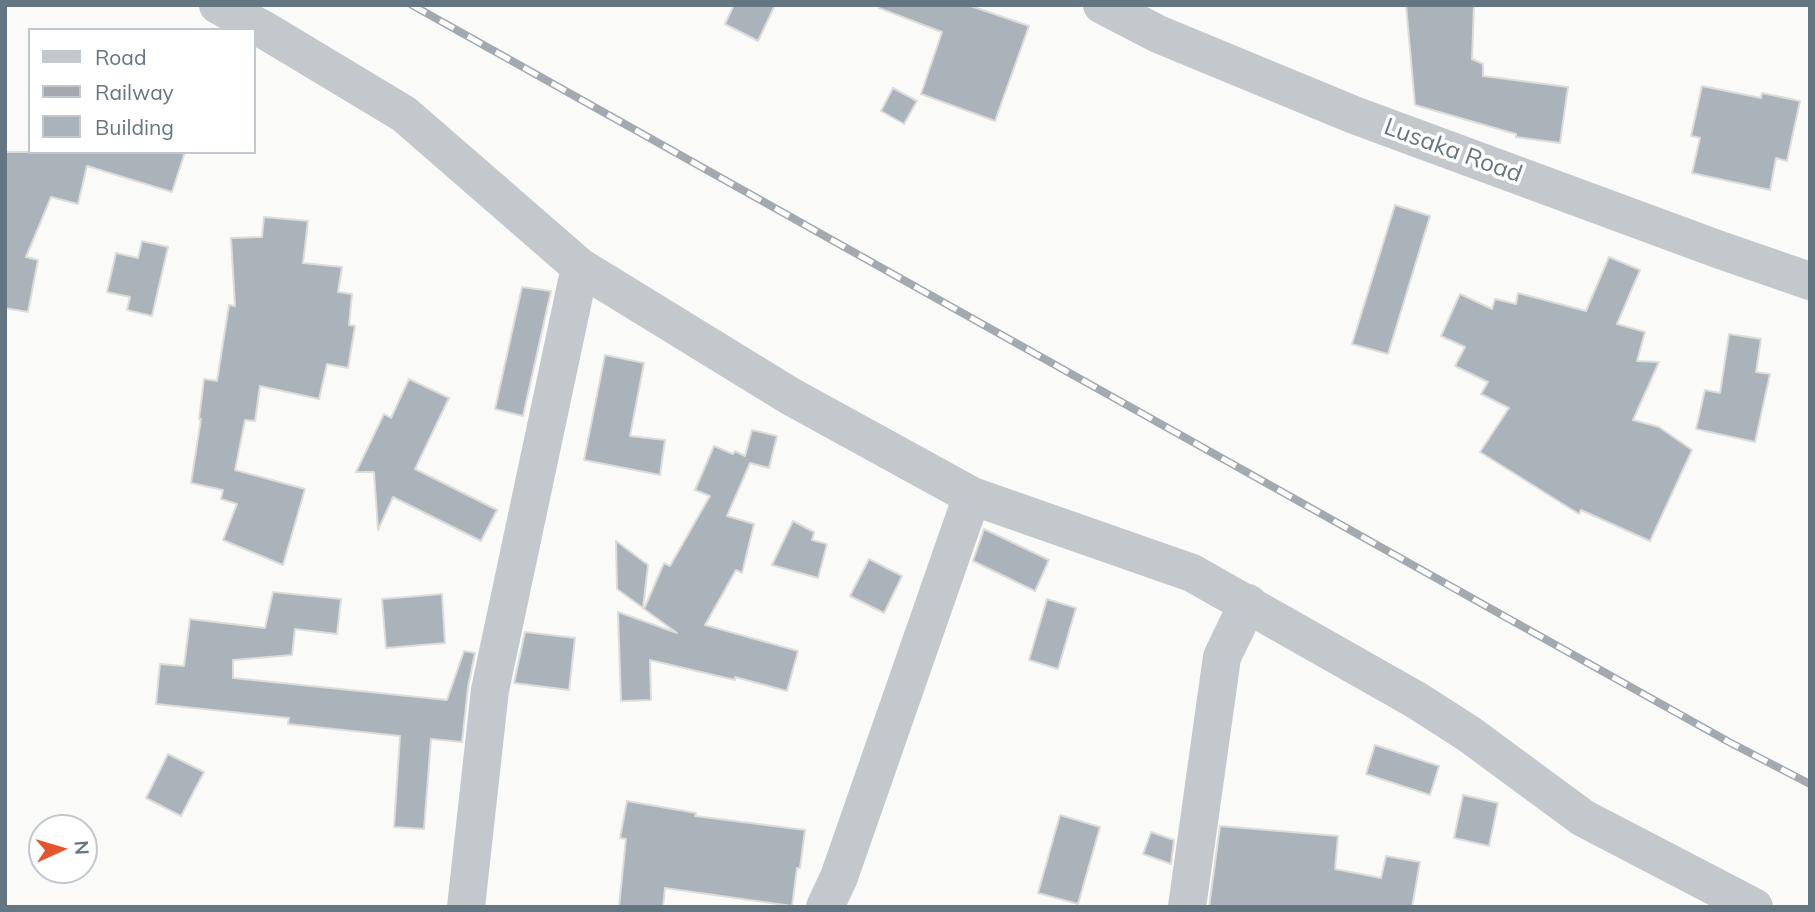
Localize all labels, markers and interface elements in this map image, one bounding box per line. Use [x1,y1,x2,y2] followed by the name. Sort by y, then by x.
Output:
[28,28,256,154] legend
[95,44,146,70] text: Road
[95,79,174,105] text: Railway
[1380,113,1526,189] street label: Lusaka Road
[95,114,174,140] text: Building
[28,814,98,884] north arrow
[69,840,94,856] text: N

